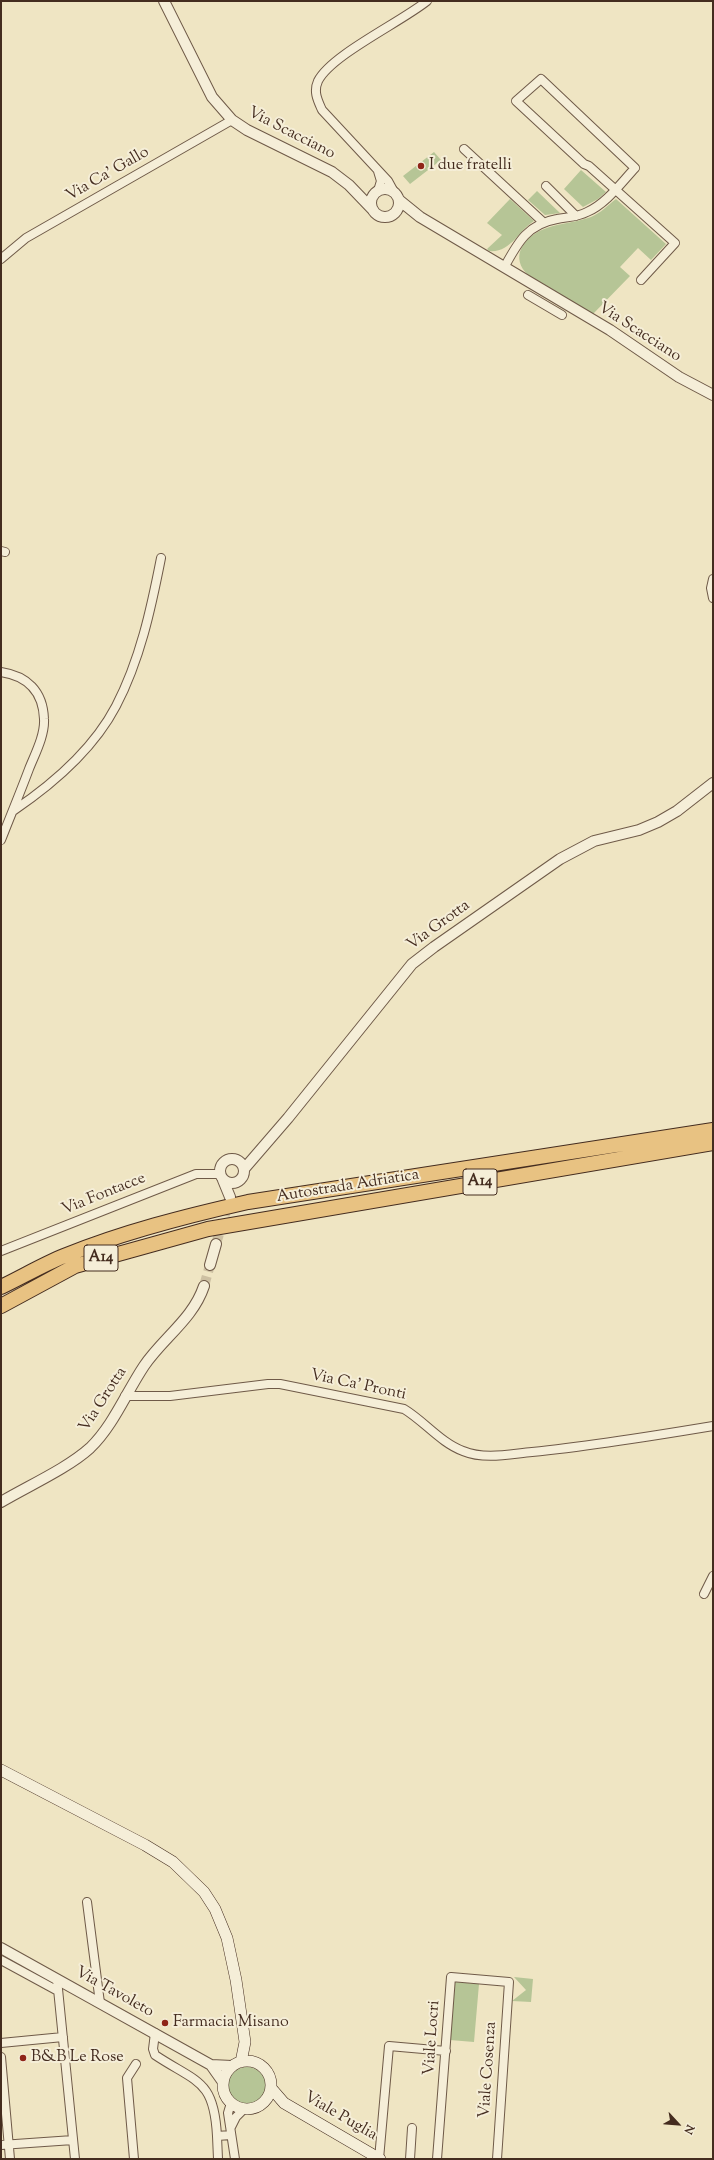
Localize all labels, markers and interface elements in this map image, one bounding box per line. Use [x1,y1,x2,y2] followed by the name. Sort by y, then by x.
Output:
[244,104,338,164] street label: Via Scacciano
[63,144,153,206] street label: Via Ca' Gallo
[429,156,512,176] place label: I due fratelli
[416,161,426,171] marker: I due fratelli
[594,299,684,367] street label: Via Scacciano
[404,897,474,955] street label: Via Grotta
[275,1166,421,1208] street label: Autostrada Adriatica
[463,1169,497,1195] road number: A14
[59,1170,149,1220] street label: Via Fontacce
[84,1245,118,1271] road number: A14
[76,1364,132,1436] street label: Via Grotta
[308,1366,408,1406] street label: Via Ca' Pronti
[71,1964,157,2022] street label: Via Tavoleto
[421,2000,445,2076] street label: Viale Locri
[173,2013,289,2033] place label: Farmacia Misano
[160,2018,170,2028] marker: Farmacia Misano
[476,2021,502,2119] street label: Viale Cosenza
[31,2048,124,2068] place label: B&B Le Rose
[18,2053,28,2063] marker: B&B Le Rose
[300,2088,380,2146] street label: Viale Puglia
[658,2104,698,2144] north arrow
[680,2122,698,2137] text: N

